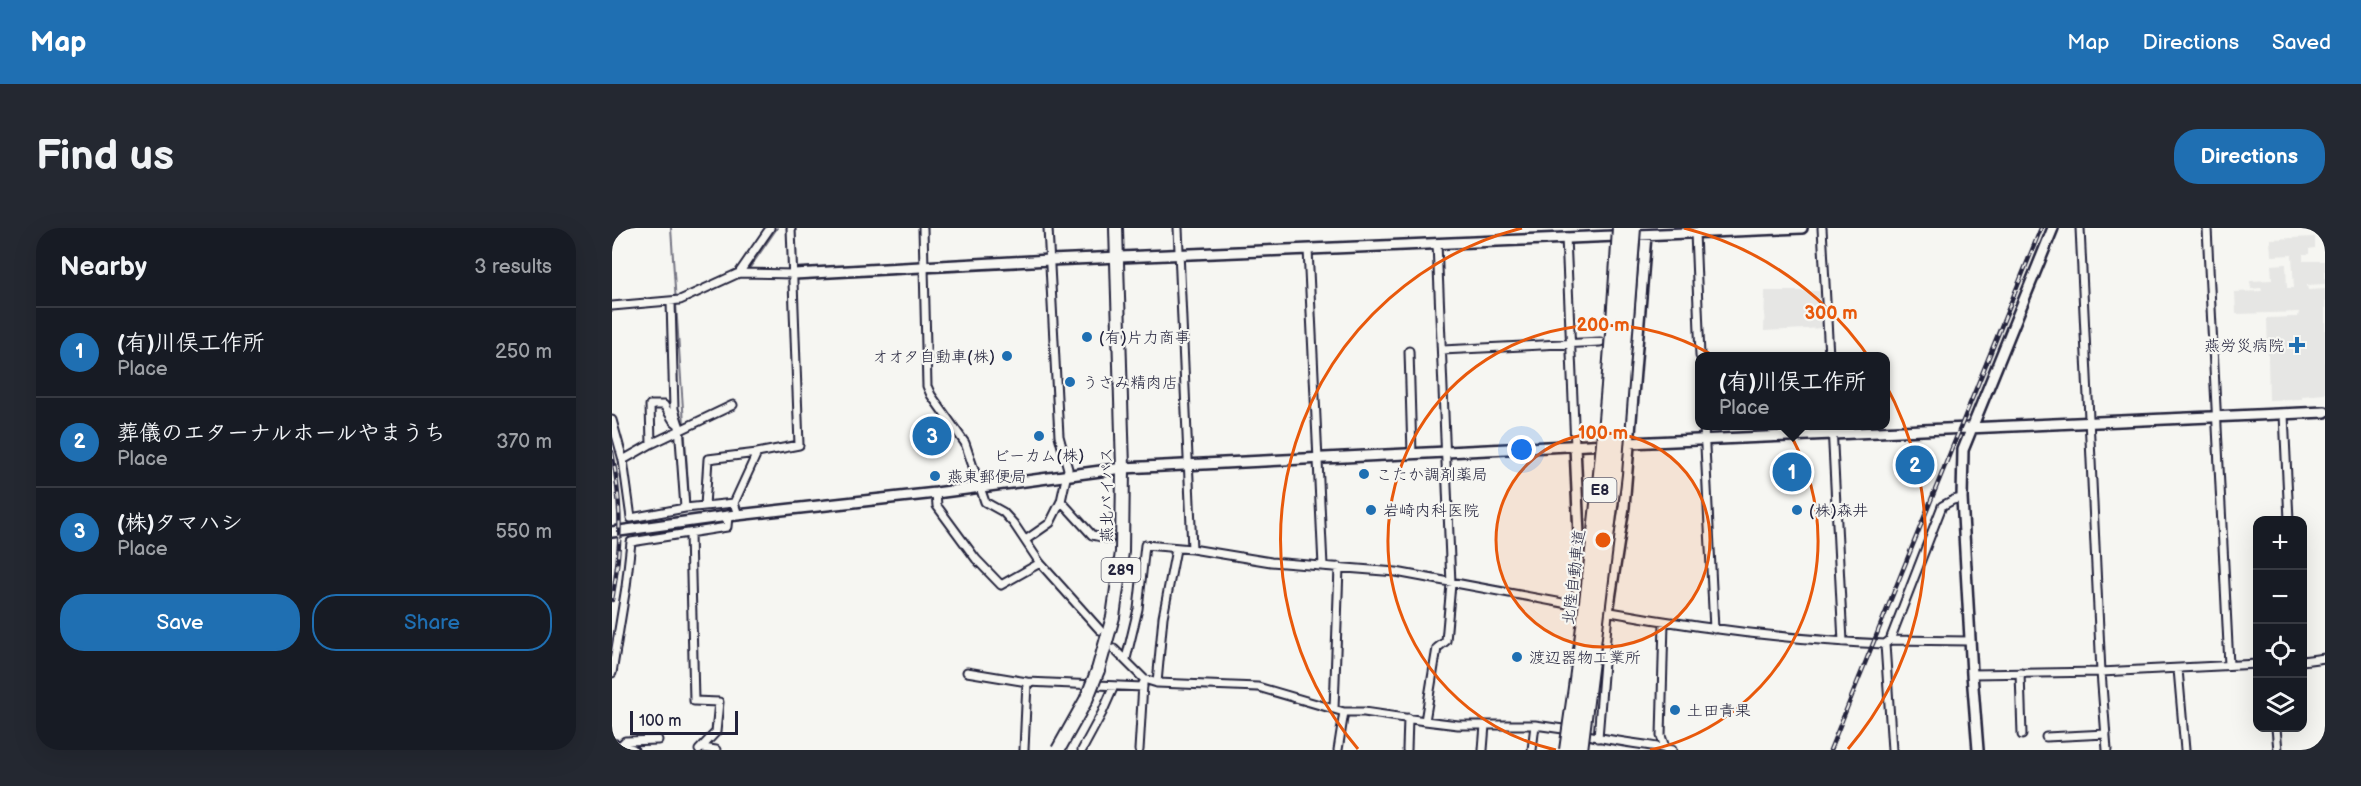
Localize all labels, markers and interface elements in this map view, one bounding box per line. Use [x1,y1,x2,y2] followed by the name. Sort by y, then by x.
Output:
[30,26,86,59] text: Map
[2067,30,2110,55] text: Map
[2143,30,2239,55] text: Directions
[2272,30,2331,55] text: Saved
[2174,129,2325,184] button: Directions
[36,131,174,182] text: Find us
[60,252,147,283] text: Nearby
[474,255,552,279] text: 3 results
[1804,303,1858,324] text: 300 m
[1576,315,1630,336] text: 200 m
[1099,329,1191,348] place label: (有)片力商事
[117,330,265,357] text: (有)川俣工作所
[1080,330,1094,344] marker: (有)片力商事
[2288,336,2306,354] marker: 燕労災病院
[2204,337,2284,356] place label: 燕労災病院
[75,340,84,364] text: 1
[495,340,552,364] text: 250 m
[872,348,995,367] place label: オオタ自動車(株)
[1000,349,1014,363] marker: オオタ自動車(株)
[1695,352,1890,430] popup
[117,357,168,381] text: Place
[1719,369,1866,396] text: (有)川俣工作所
[1082,374,1178,393] place label: うさみ精肉店
[1063,375,1077,389] marker: うさみ精肉店
[1719,396,1769,420] text: Place
[912,414,952,458] pin: 3
[117,420,446,447] text: 葬儀のエターナルホールやまうち
[1578,423,1628,444] text: 100 m
[1032,429,1046,443] marker: ビーカム(株)
[74,430,85,454] text: 2
[496,430,552,454] text: 370 m
[1507,435,1536,464] your location
[1896,442,1934,488] pin: 2
[117,447,168,471] text: Place
[994,447,1084,466] place label: ビーカム(株)
[1098,447,1117,543] street label: 燕北バイパス
[1772,450,1812,494] pin: 1
[1376,466,1488,485] place label: こたか調剤薬局
[1357,467,1371,481] marker: こたか調剤薬局
[947,468,1027,487] place label: 燕東郵便局
[928,469,942,483] marker: 燕東郵便局
[1584,478,1616,502] road number: E8
[1383,502,1479,521] place label: 岩崎内科医院
[1809,502,1869,521] place label: (株)森井
[1364,503,1378,517] marker: 岩崎内科医院
[1790,503,1804,517] marker: (株)森井
[117,510,243,537] text: (株)タマハシ
[2253,516,2307,732] map controls
[2253,516,2307,570] button: +
[74,520,85,544] text: 3
[495,520,552,544] text: 550 m
[1559,528,1590,626] street label: 北陸自動車道
[1593,530,1613,550] centre of rings
[117,537,168,561] text: Place
[1102,558,1140,582] road number: 289
[2253,570,2307,624] button: −
[60,594,300,651] button: Save
[312,594,552,651] button: Share
[2253,624,2307,678] button: locate
[1529,649,1641,668] place label: 渡辺器物工業所
[1510,650,1524,664] marker: 渡辺器物工業所
[2253,678,2307,732] button: layers
[1687,702,1751,721] place label: 土田青果
[1668,703,1682,717] marker: 土田青果
[630,708,738,736] scale bar
[639,712,682,731] text: 100 m

